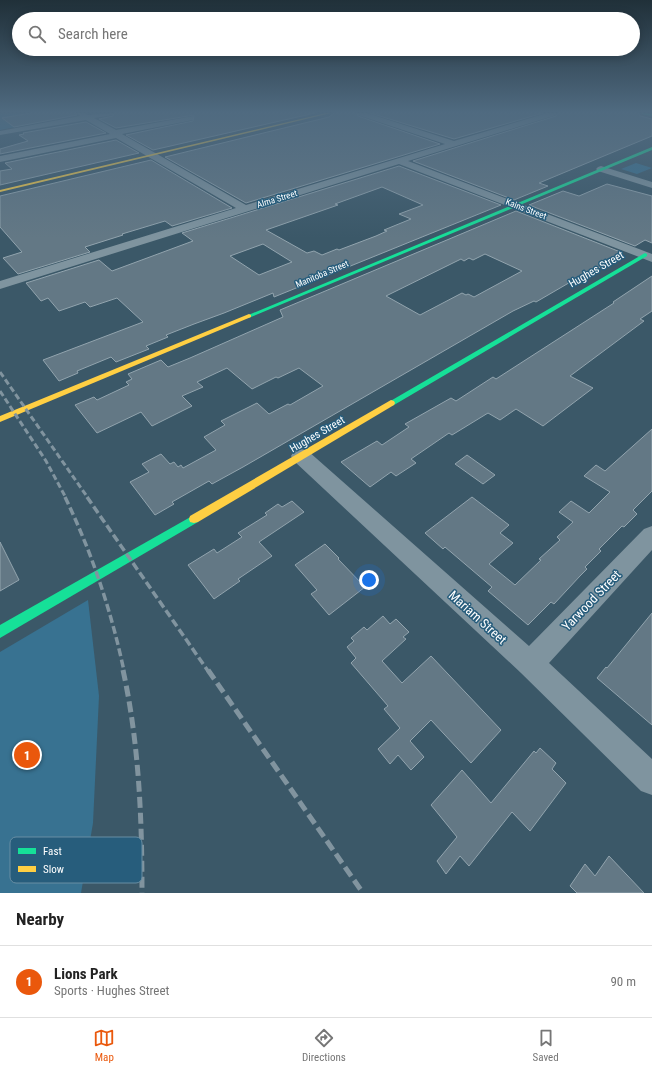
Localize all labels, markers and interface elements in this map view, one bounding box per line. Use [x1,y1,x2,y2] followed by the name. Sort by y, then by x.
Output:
[12,12,640,56] search box
[26,23,48,45] icon: search
[58,25,128,43] text: Search here
[256,188,299,210] street label: Alma Street
[504,197,548,221] street label: Kains Street
[566,248,626,290] street label: Hughes Street
[294,258,350,290] street label: Manitoba Street
[287,413,347,455] street label: Hughes Street
[559,567,624,634] street label: Yarwood Street
[359,570,379,590] your location
[446,588,510,647] street label: Mariam Street
[14,740,40,770] pin: 1
[10,837,142,883] legend
[43,845,62,858] text: Fast
[43,863,64,876] text: Slow
[16,909,64,929] text: Nearby
[54,965,118,983] text: Lions Park
[26,974,32,989] text: 1
[610,974,636,989] text: 90 m
[54,983,169,998] text: Sports · Hughes Street
[93,1027,115,1064] tab: Map
[302,1027,346,1064] tab: Directions
[533,1027,559,1064] tab: Saved

